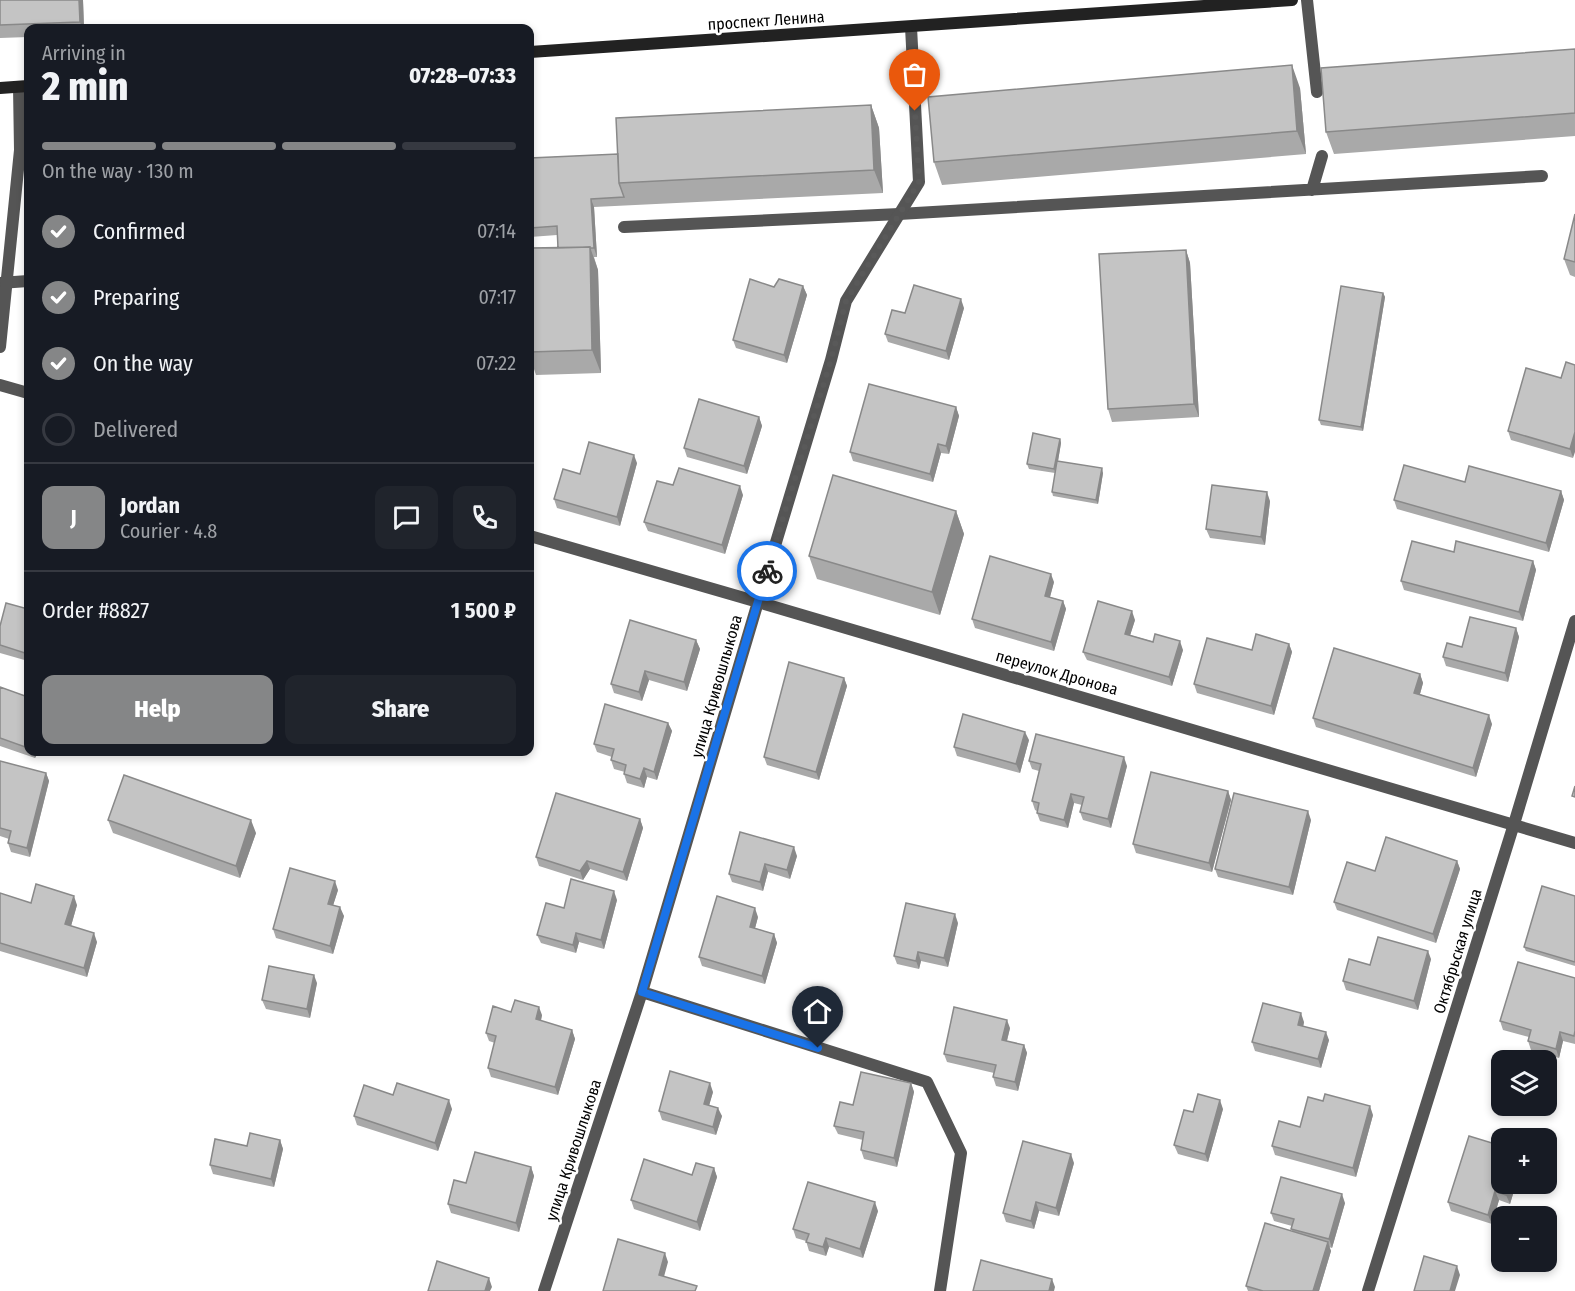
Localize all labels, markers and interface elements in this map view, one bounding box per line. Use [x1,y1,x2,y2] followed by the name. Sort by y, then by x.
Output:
[707,7,825,34] street label: проспект Ленина
[42,41,126,65] text: Arriving in
[889,49,940,111] pin
[898,58,931,91] icon: bag
[409,62,516,89] text: 07:28–07:33
[42,64,128,110] text: 2 min
[42,159,194,183] text: On the way · 130 m
[42,215,75,248] icon: check
[93,218,186,245] text: Confirmed
[477,219,516,243] text: 07:14
[42,281,75,314] icon: check
[93,284,179,311] text: Preparing
[479,285,516,309] text: 07:17
[42,347,75,380] icon: check
[93,350,193,377] text: On the way
[476,351,516,375] text: 07:22
[93,416,178,443] text: Delivered
[375,486,438,549] button: chat
[453,486,516,549] button: phone
[120,492,180,519] text: Jordan
[70,504,77,531] text: J
[120,519,217,543] text: Courier · 4.8
[737,541,797,601] courier
[751,555,784,588] icon: bike
[42,597,149,624] text: Order #8827
[451,597,516,624] text: 1 500 ₽
[687,612,746,760] street label: улица Кривошлыкова
[994,646,1120,699] street label: переулок Дронова
[42,675,273,744] button: Help
[285,675,516,744] button: Share
[1429,886,1486,1016] street label: Октябрьская улица
[792,986,843,1048] pin
[801,995,834,1028] icon: home
[1491,1050,1557,1272] map controls
[1491,1050,1557,1116] button: layers
[542,1077,605,1223] street label: улица Кривошлыкова
[1491,1128,1557,1194] button: +
[1491,1206,1557,1272] button: −

